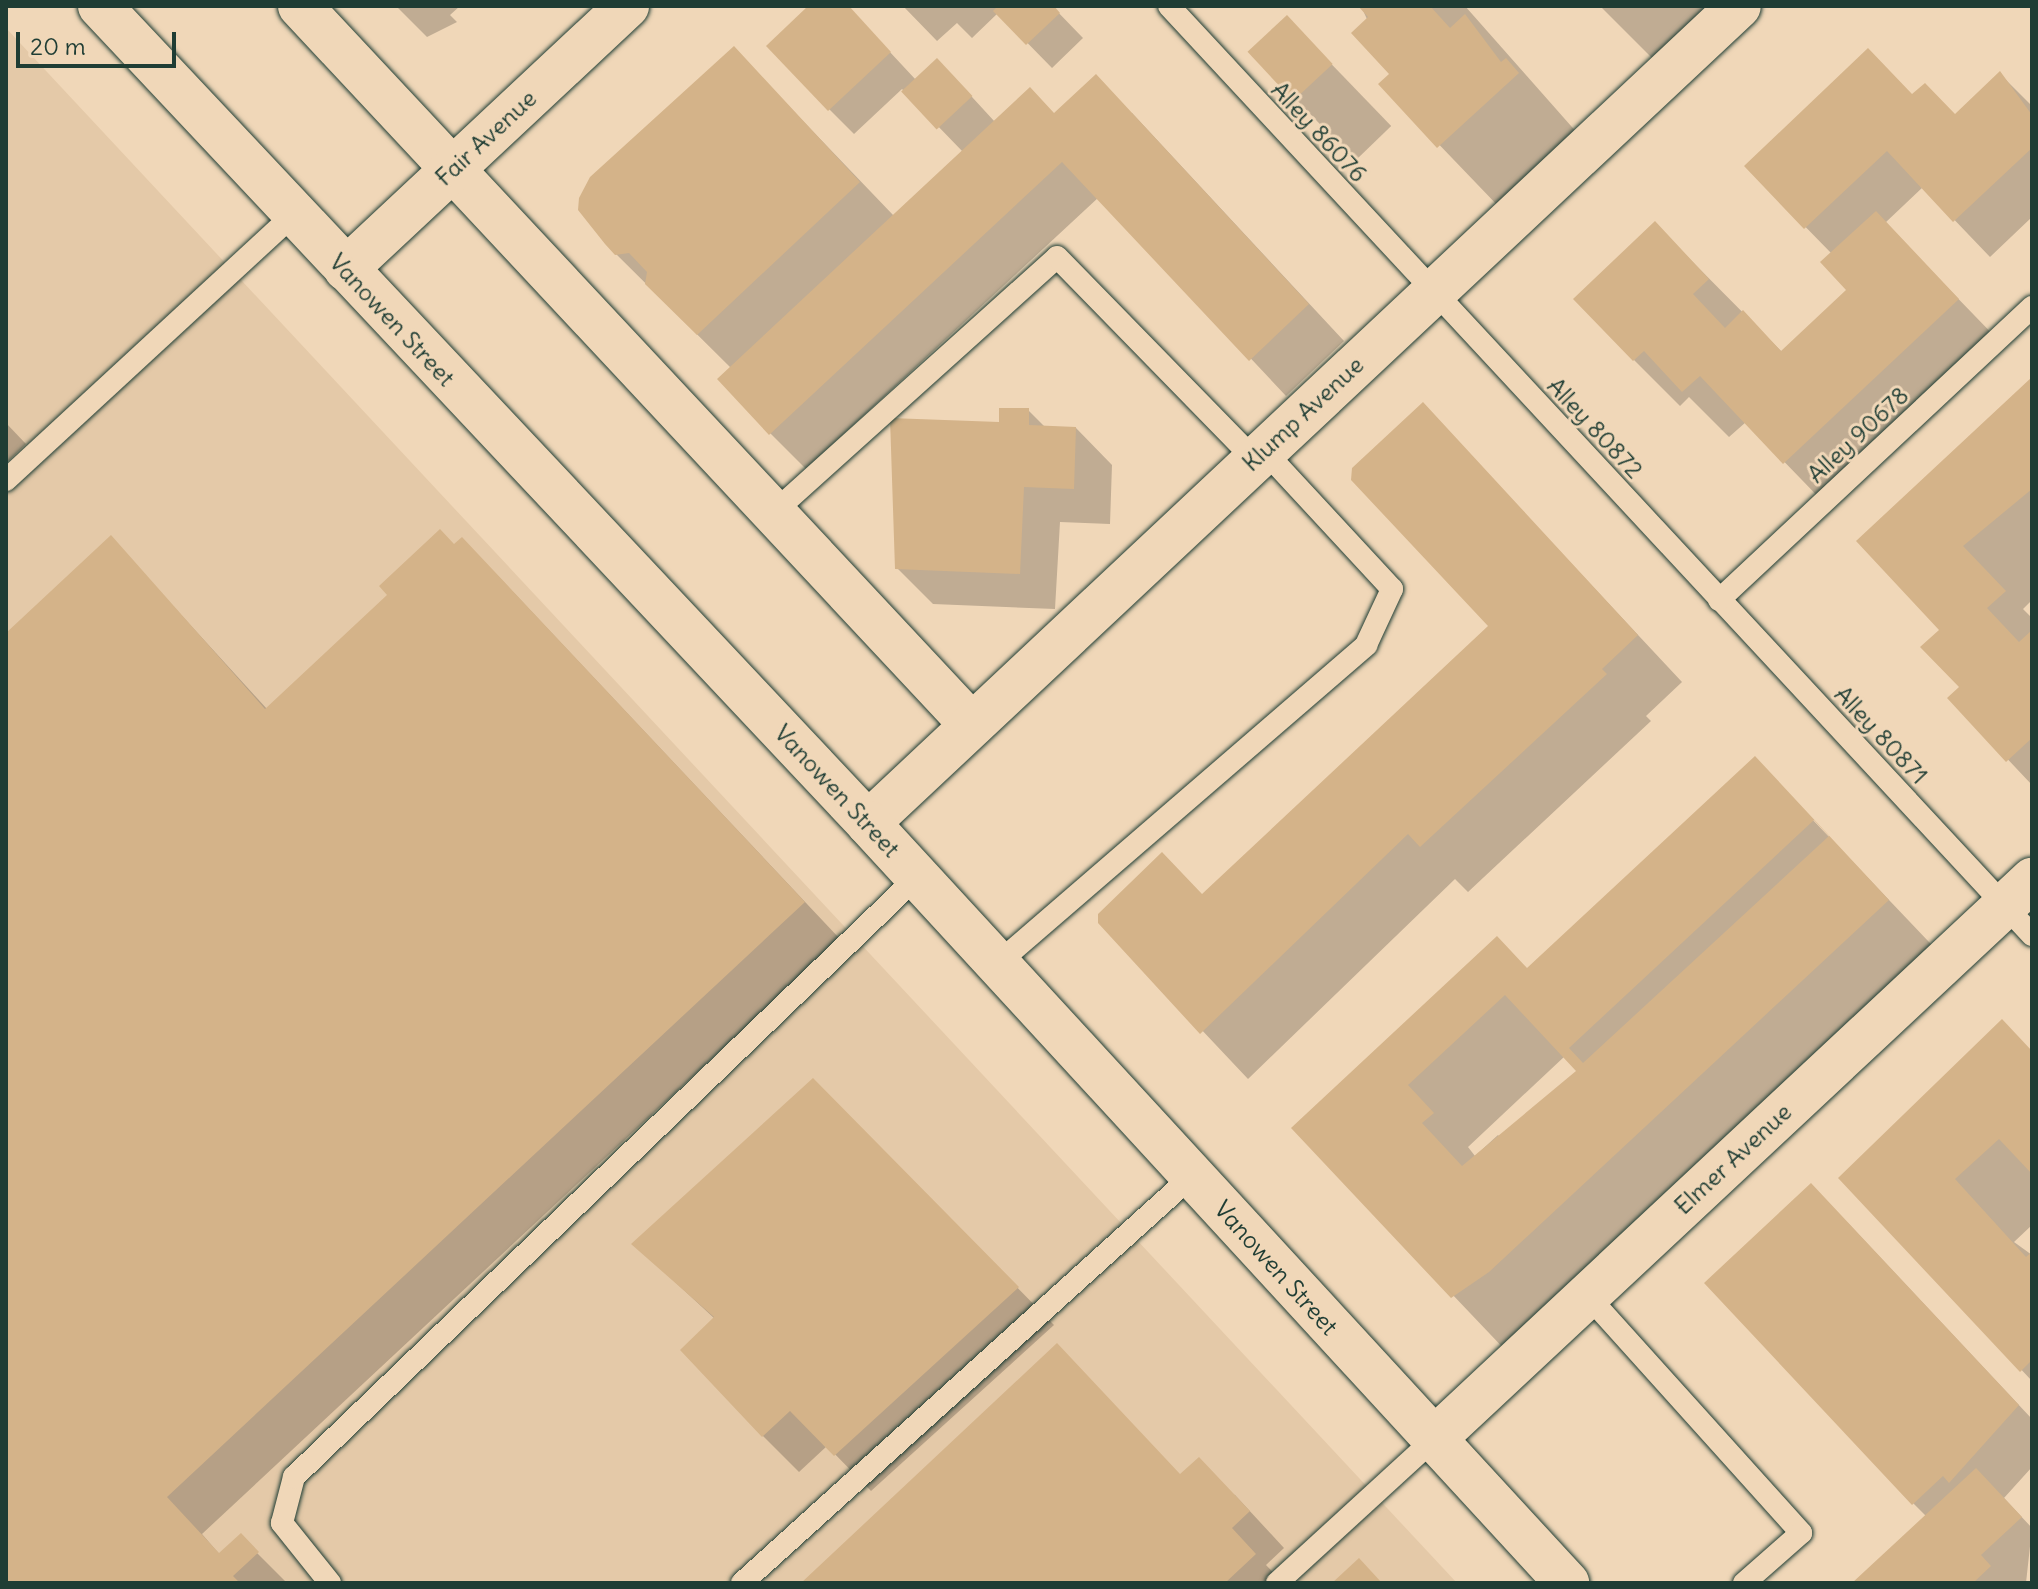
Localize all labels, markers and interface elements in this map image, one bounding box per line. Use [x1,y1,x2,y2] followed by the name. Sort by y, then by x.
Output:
[20,16,180,66] scale bar
[30,31,86,61] text: 20 m
[1265,76,1373,188] street label: Alley 86076
[430,84,542,192] street label: Fair Avenue
[323,248,461,392] street label: Vanowen Street
[1236,351,1370,477] street label: Klump Avenue
[1541,372,1649,484] street label: Alley 80872
[1802,381,1914,489] street label: Alley 90678
[1828,680,1934,790] street label: Alley 80871
[768,719,906,863] street label: Vanowen Street
[1669,1098,1797,1220] street label: Elmer Avenue
[1208,1195,1344,1341] street label: Vanowen Street

